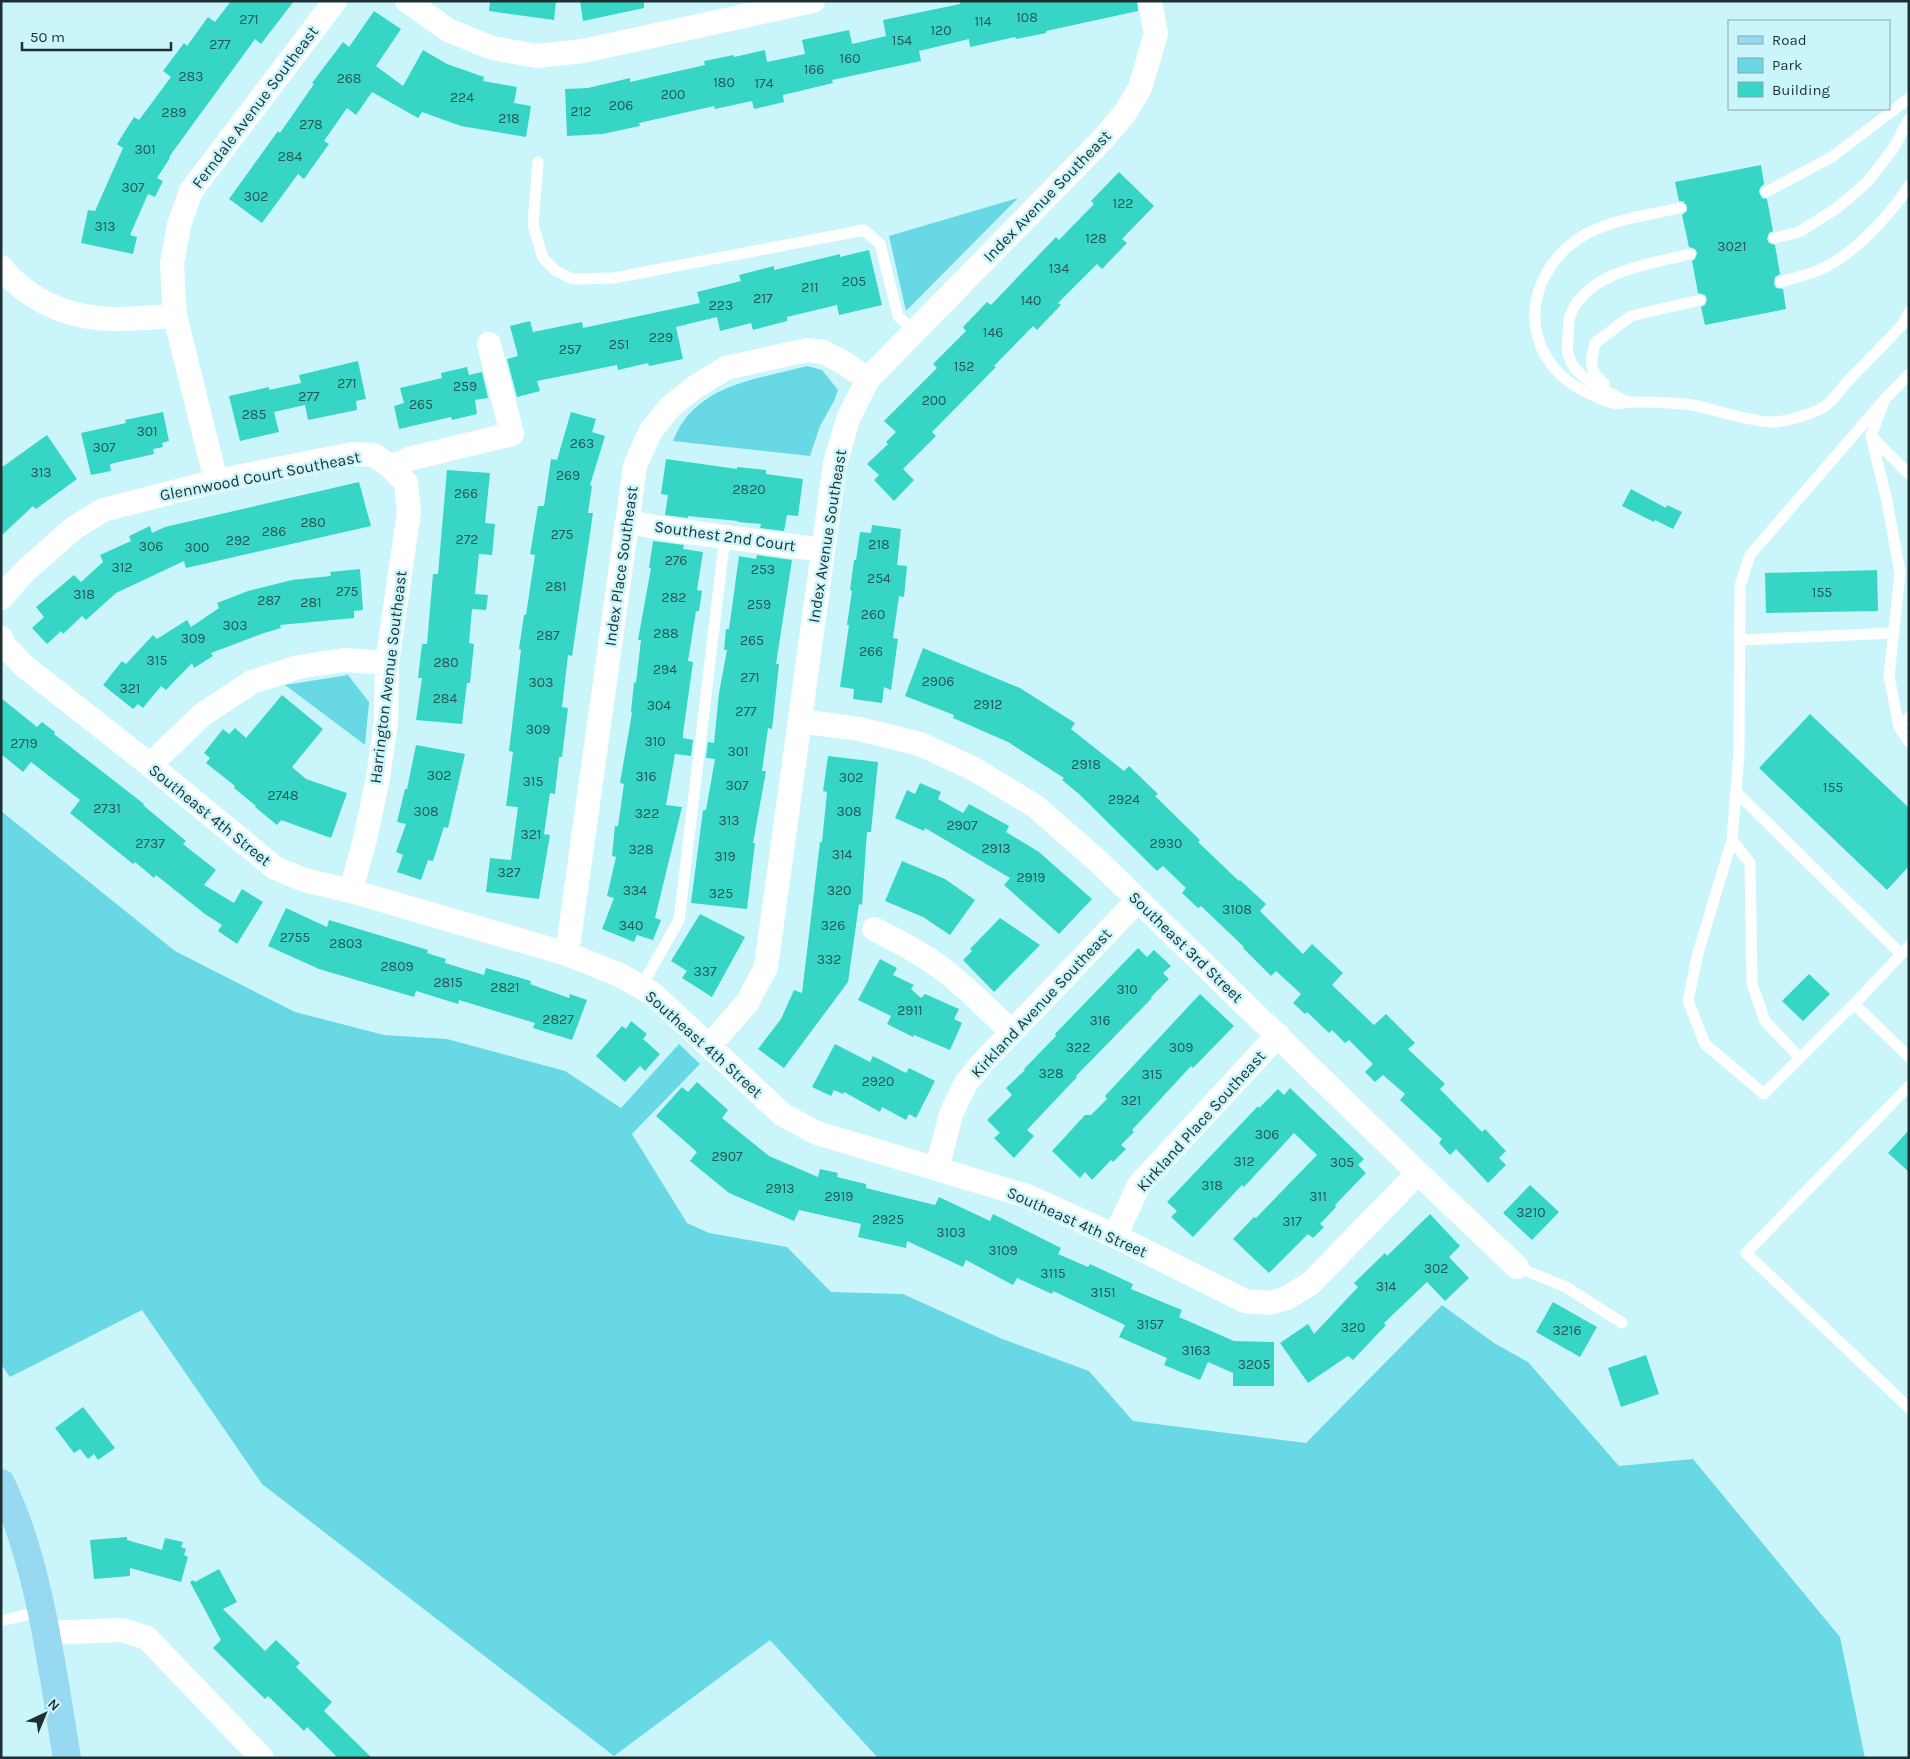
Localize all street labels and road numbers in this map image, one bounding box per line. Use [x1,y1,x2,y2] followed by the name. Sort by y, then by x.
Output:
[188,22,322,192] street label: Ferndale Avenue Southeast
[979,126,1115,266] street label: Index Avenue Southeast
[158,447,362,505] street label: Glennwood Court Southeast
[804,448,850,624] street label: Index Avenue Southeast
[600,485,642,647] street label: Index Place Southeast
[653,517,797,555] street label: Southest 2nd Court
[366,569,410,785] street label: Harrington Avenue Southeast
[145,760,275,870] street label: Southeast 4th Street
[1125,888,1247,1006] street label: Southeast 3rd Street
[967,924,1115,1082] street label: Kirkland Avenue Southeast
[641,986,767,1102] street label: Southeast 4th Street
[1133,1047,1269,1195] street label: Kirkland Place Southeast
[1004,1183,1150,1261] street label: Southeast 4th Street

